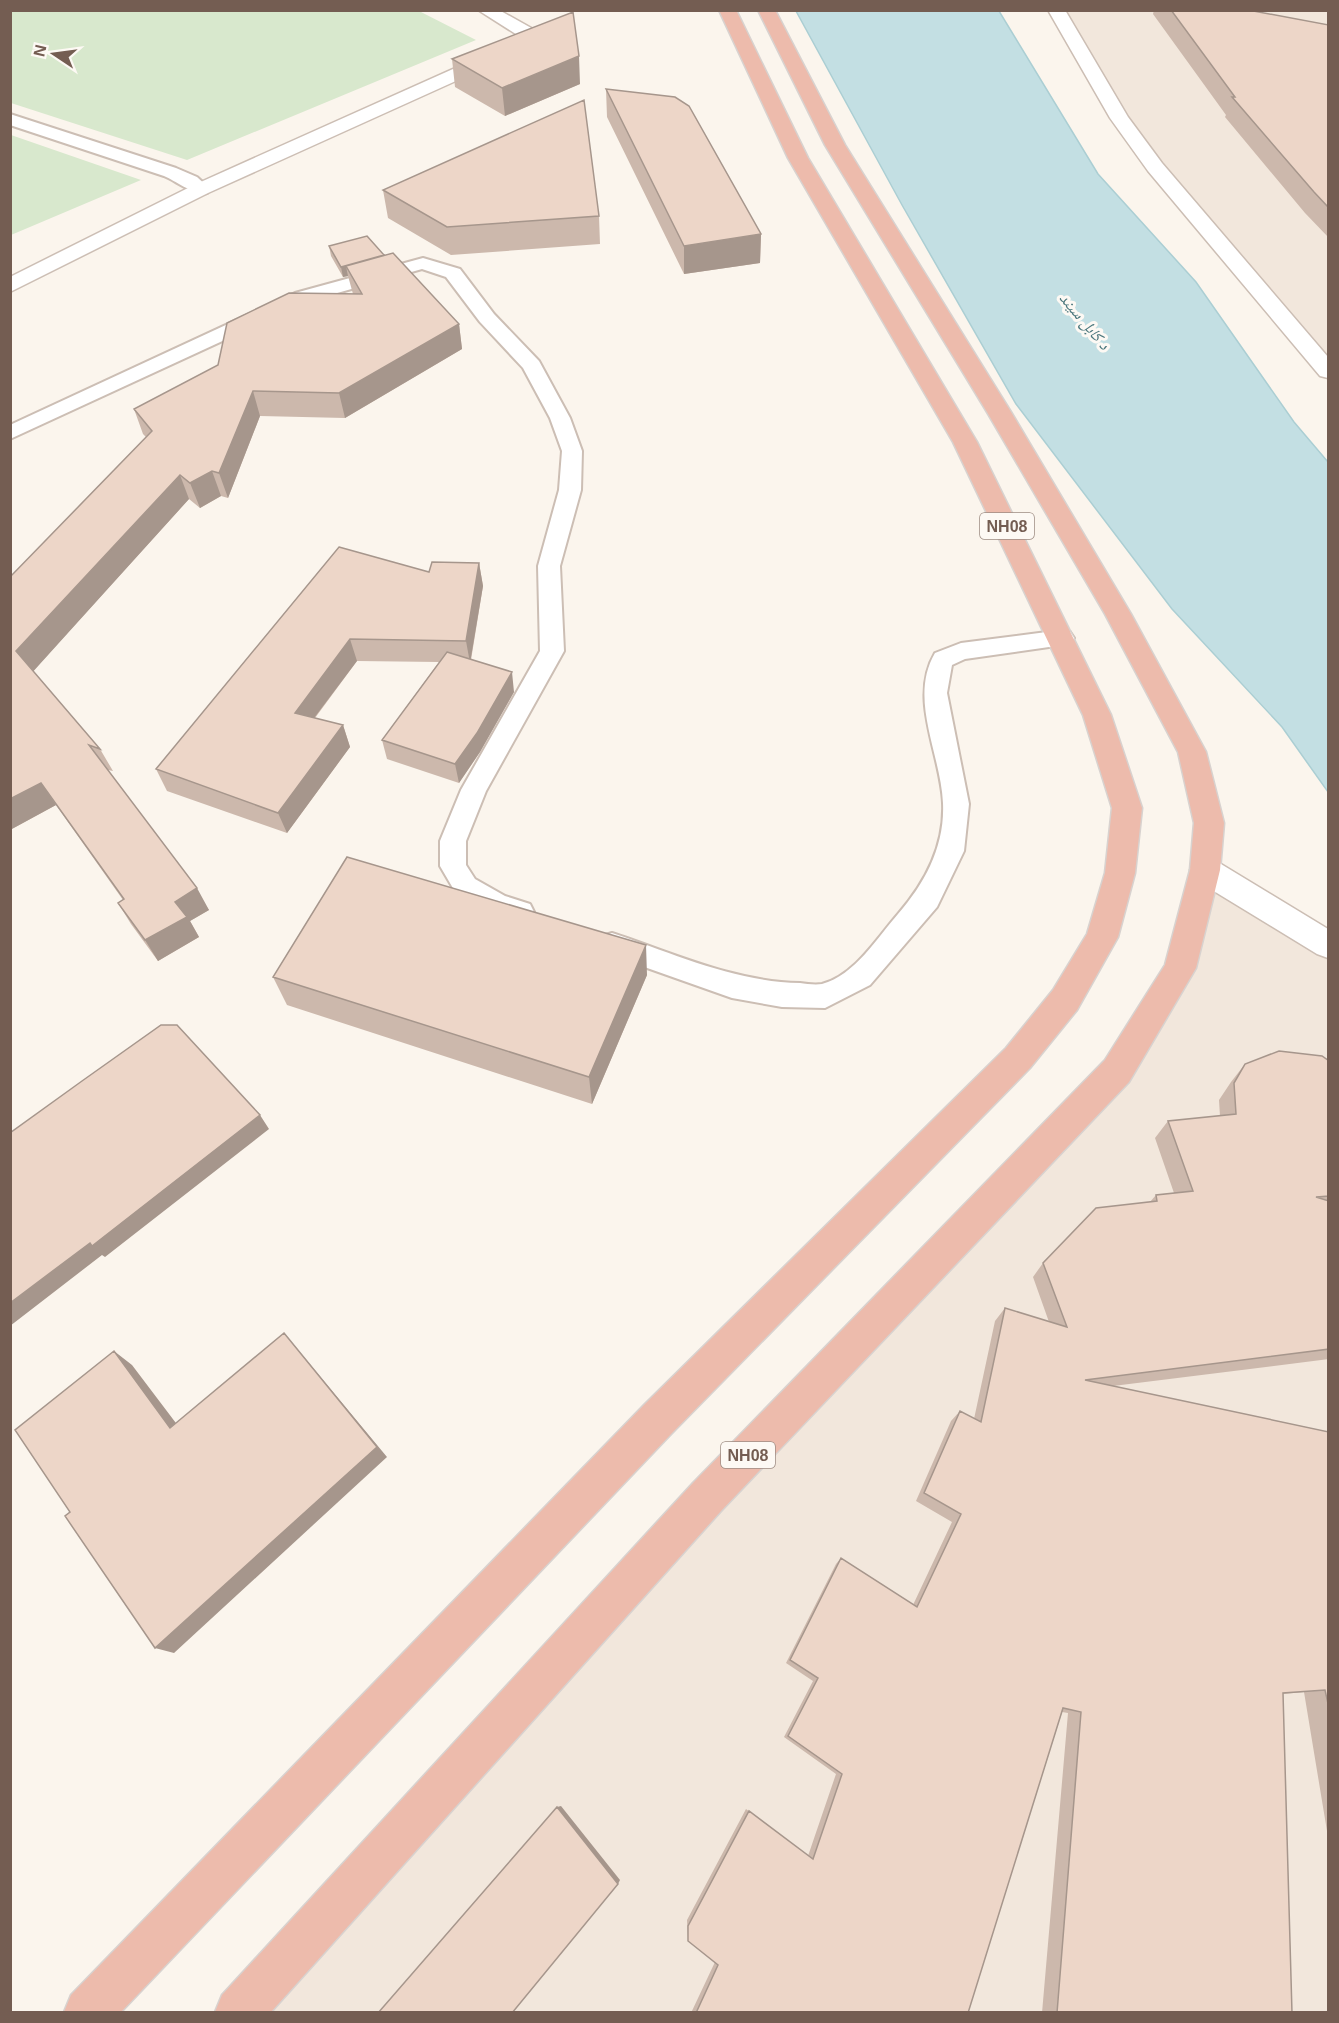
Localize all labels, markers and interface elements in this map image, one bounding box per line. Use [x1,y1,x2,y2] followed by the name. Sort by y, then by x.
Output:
[24,24,84,84] north arrow
[30,43,49,58] text: N
[1055,289,1114,354] water label: د کابل سيند
[980,513,1034,539] road number: NH08
[721,1442,775,1468] road number: NH08

